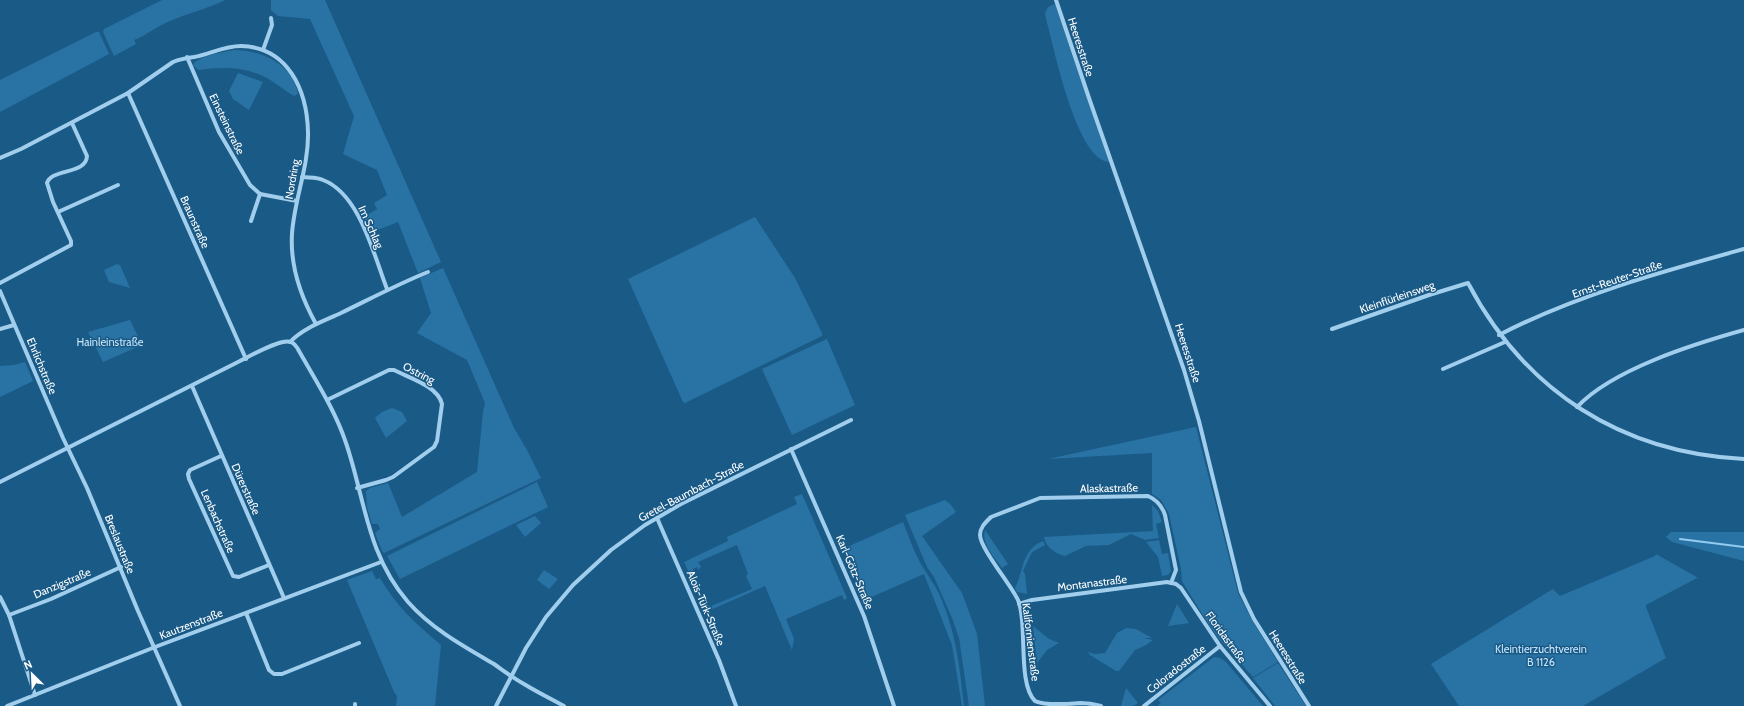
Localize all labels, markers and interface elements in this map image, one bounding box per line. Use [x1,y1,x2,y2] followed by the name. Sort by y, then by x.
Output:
[1065,16,1097,79] street label: Heeresstraße
[206,91,248,157] street label: Einsteinstraße
[282,157,303,200] street label: Nordring
[177,194,213,251] street label: Braunstraße
[355,203,387,251] street label: Im Schlag
[1570,257,1664,301] street label: Ernst-Reuter-Straße
[1358,277,1437,316] street label: Kleinflürleinsweg
[1172,322,1204,385] street label: Heeresstraße
[77,335,144,349] park label: Hainleinstraße
[24,336,60,397] street label: Ehrlichstraße
[401,359,438,387] street label: Ostring
[636,457,746,525] street label: Gretel-Baumbach-Straße
[228,461,264,517] street label: Dürerstraße
[1080,480,1139,496] street label: Alaskastraße
[198,487,238,555] street label: Lenbachstraße
[102,512,138,576] street label: Breslaustraße
[833,533,877,612] street label: Karl-Götz-Straße
[31,564,93,601] street label: Danzigstraße
[684,568,728,648] street label: Alois-Türk-Straße
[1056,572,1128,594] street label: Montanastraße
[1019,602,1043,682] street label: Kalifornienstraße
[157,605,225,642] street label: Kautzenstraße
[1203,608,1250,666] street label: Floridastraße
[1266,627,1310,687] street label: Heeresstraße
[1144,641,1209,696] street label: Coloradostraße
[1495,642,1587,669] park label: Kleintierzuchtverein B 1126
[12,654,52,694] north arrow
[22,657,34,673] text: N

